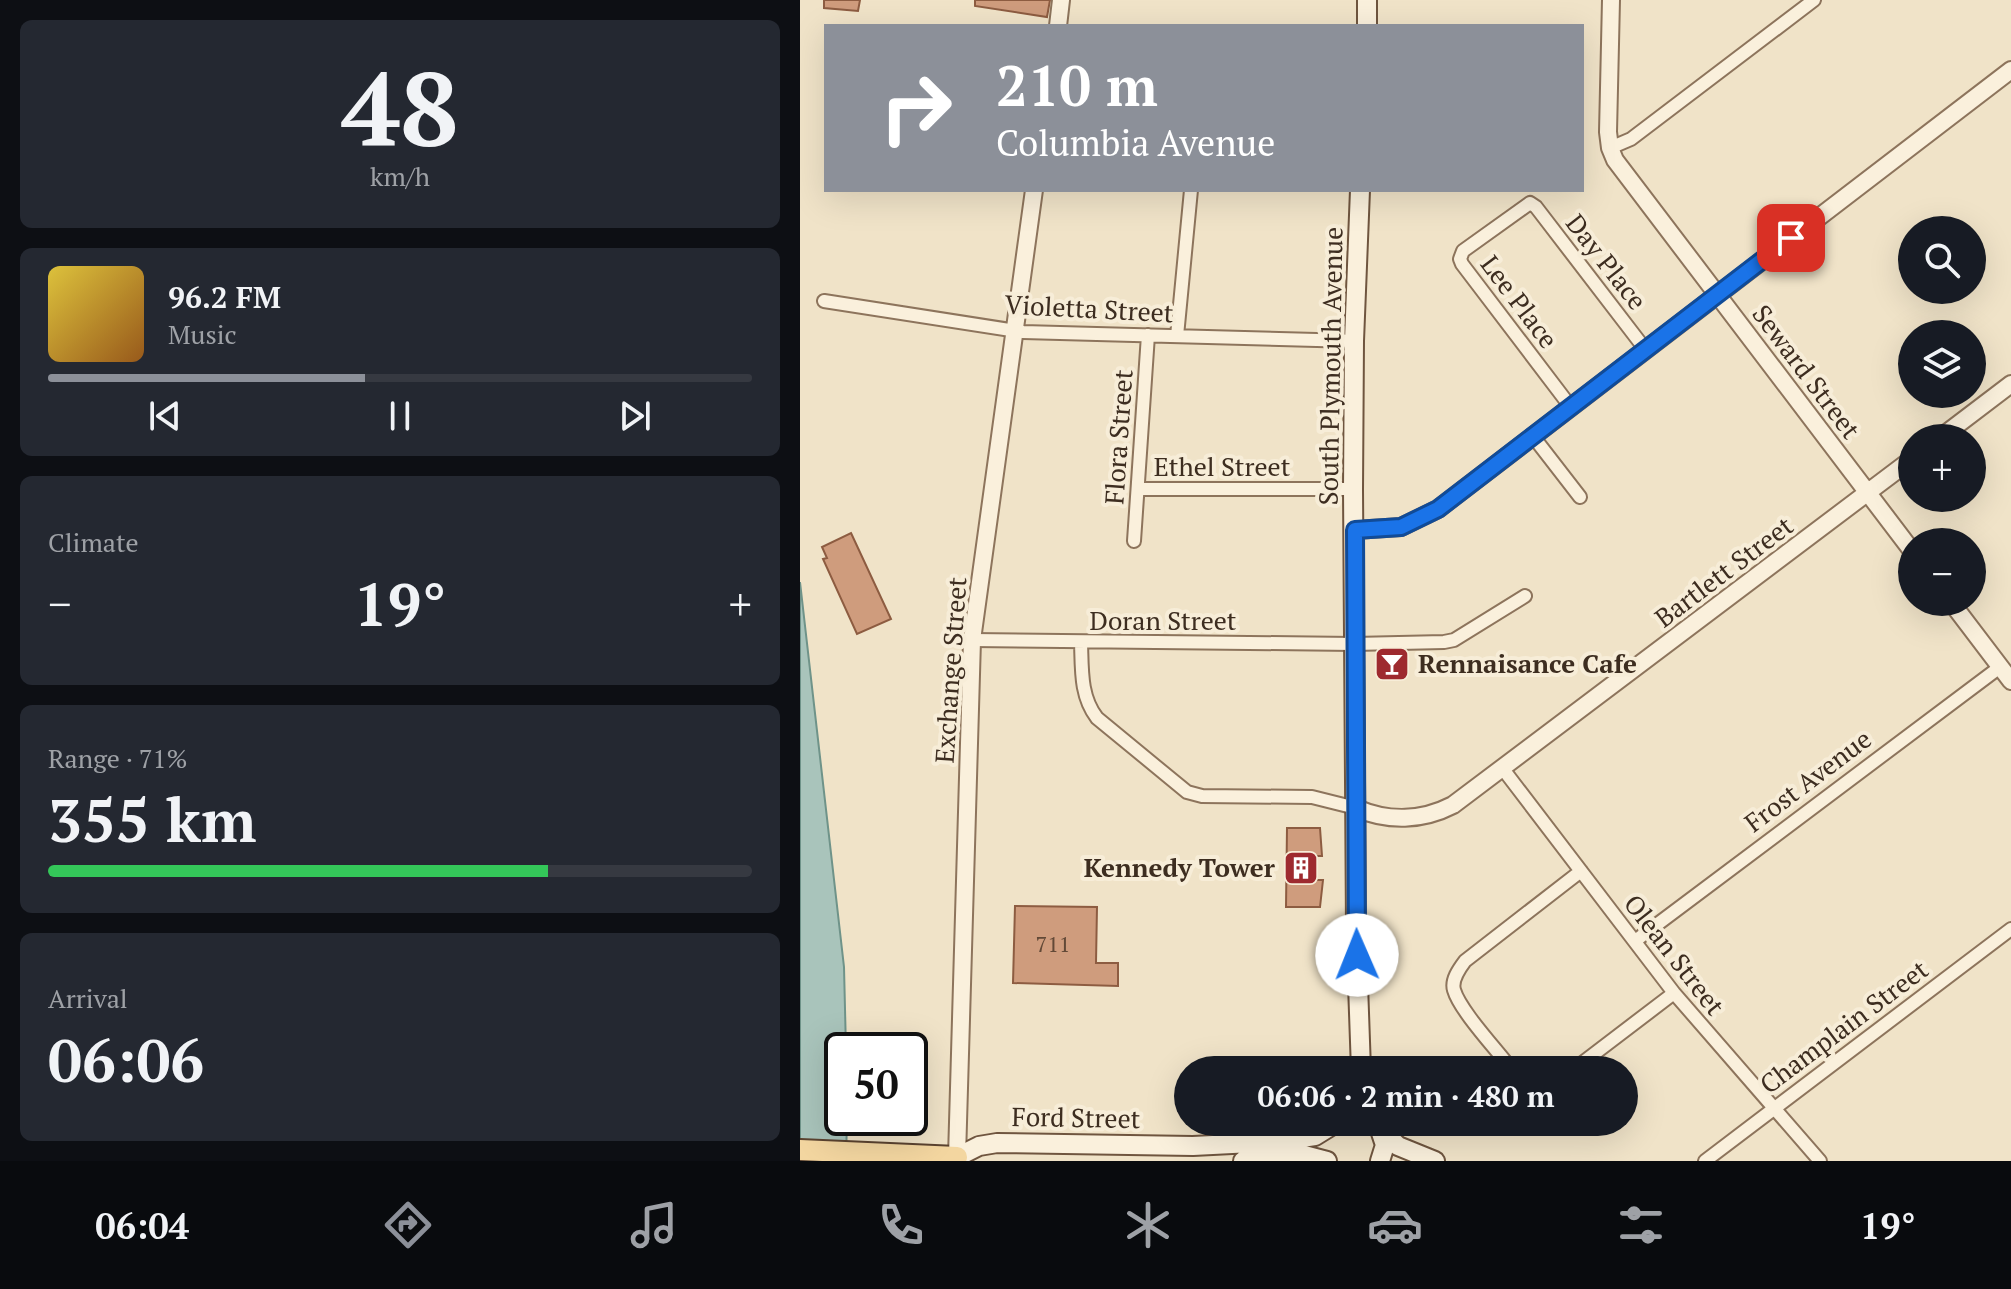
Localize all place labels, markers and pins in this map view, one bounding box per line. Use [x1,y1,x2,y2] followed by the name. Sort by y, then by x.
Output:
[1757,204,1825,272] pin
[1373,645,1411,683] bar icon: Rennaisance Cafe
[1418,646,1637,680] place label: Rennaisance Cafe
[1282,849,1320,887] building icon: Kennedy Tower
[1084,850,1276,884] place label: Kennedy Tower

